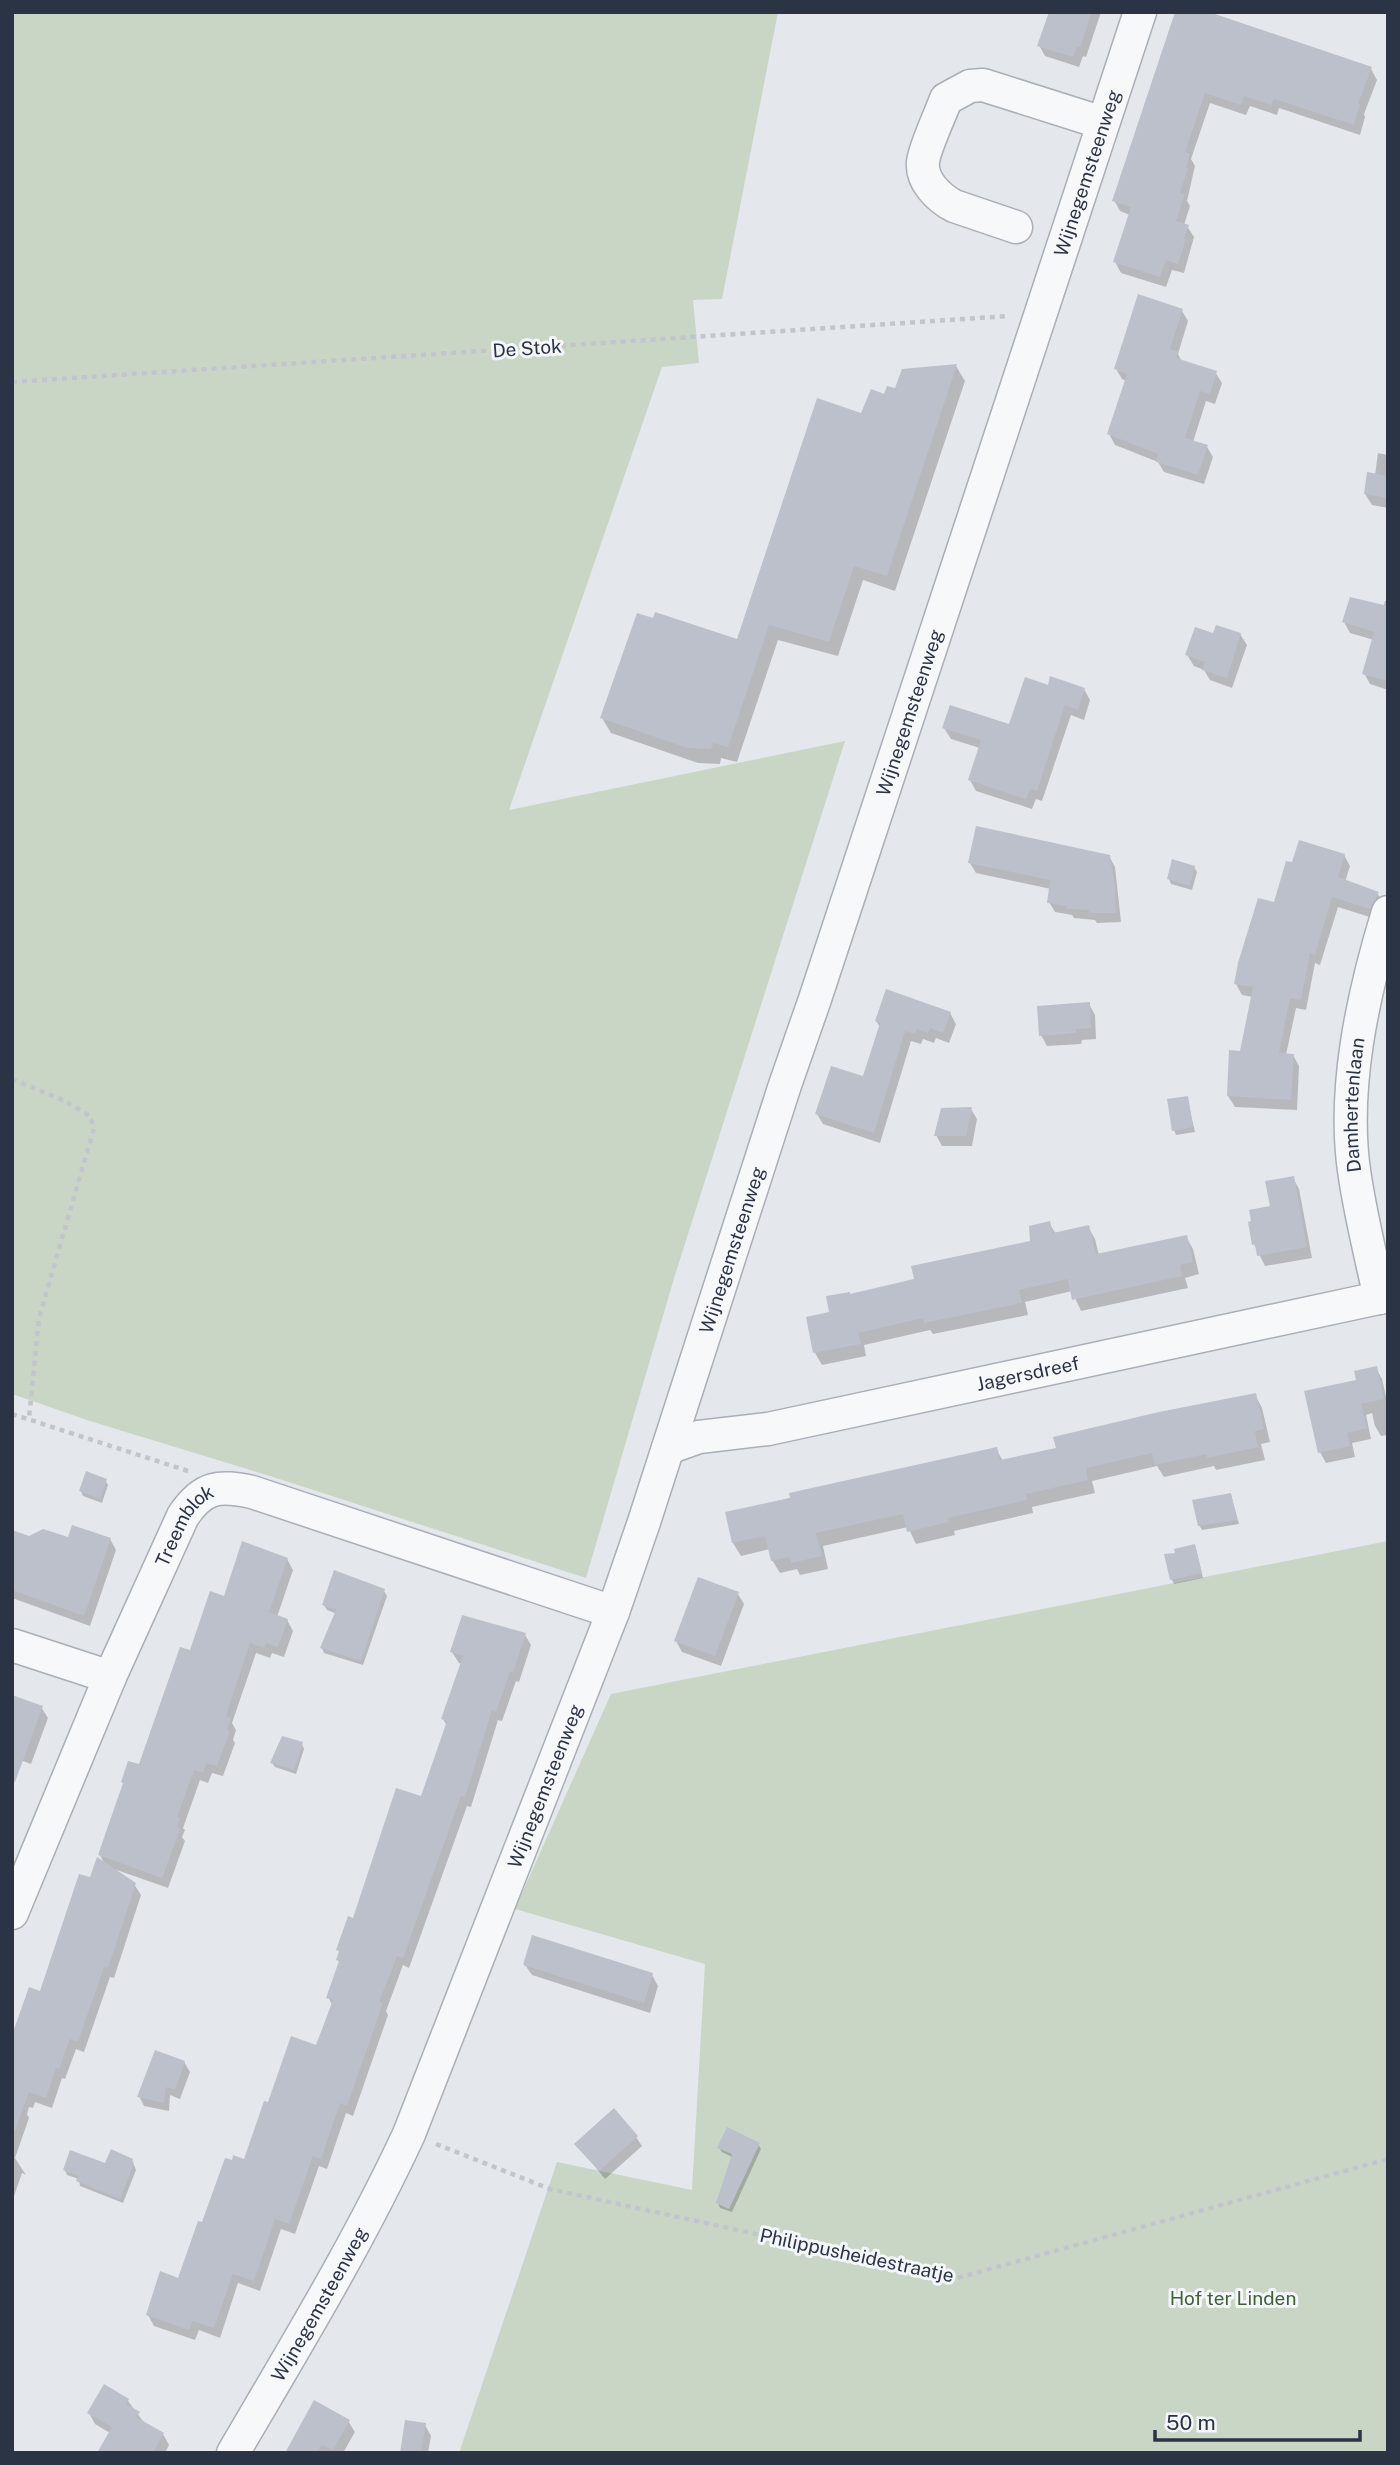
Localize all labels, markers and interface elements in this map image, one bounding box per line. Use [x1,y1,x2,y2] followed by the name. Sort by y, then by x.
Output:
[1049,87,1125,259] street label: Wijnegemsteenweg
[492,335,563,361] street label: De Stok
[872,626,947,799] street label: Wijnegemsteenweg
[1340,1036,1369,1174] street label: Damhertenlaan
[695,1164,769,1336] street label: Wijnegemsteenweg
[974,1352,1081,1395] street label: Jagersdreef
[151,1480,217,1570] street label: Treemblok
[503,1701,587,1871] street label: Wijnegemsteenweg
[267,2223,372,2385] street label: Wijnegemsteenweg
[758,2224,956,2286] street label: Philippusheidestraatje
[1170,2287,1296,2309] park label: Hof ter Linden
[1155,2398,1360,2442] scale bar
[1166,2410,1216,2435] text: 50 m

